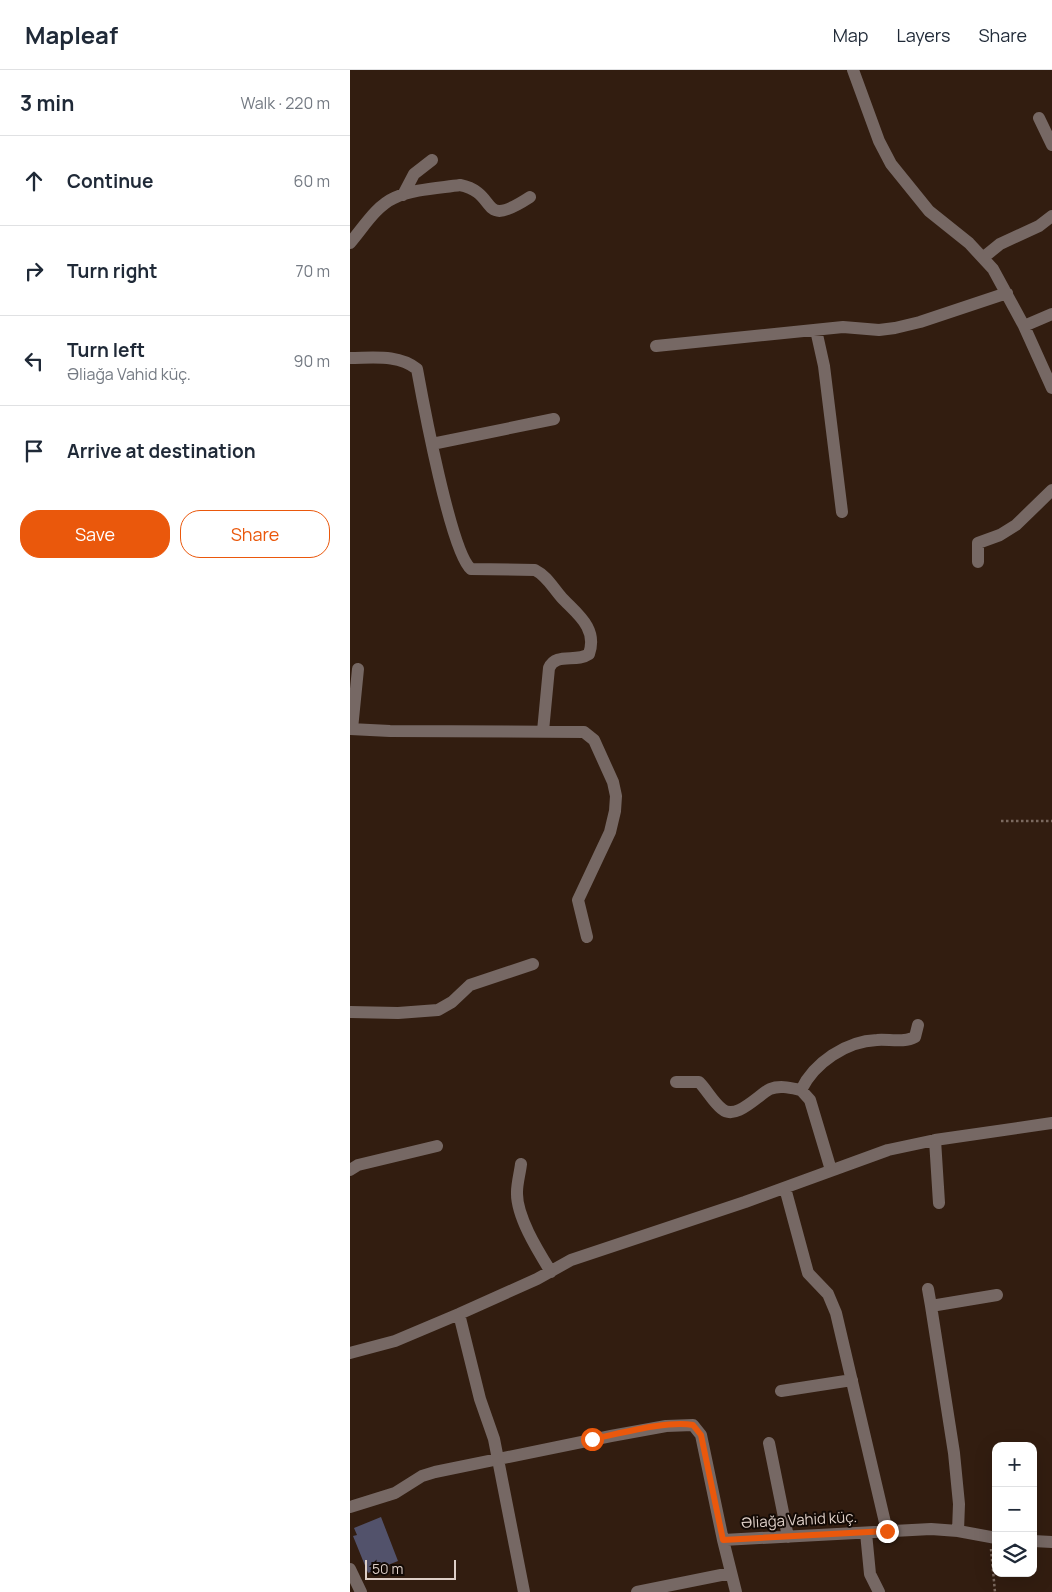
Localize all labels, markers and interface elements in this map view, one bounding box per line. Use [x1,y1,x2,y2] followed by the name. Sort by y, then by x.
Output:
[25,18,118,51] text: Mapleaf
[833,23,868,47] text: Map
[896,23,950,47] text: Layers
[978,23,1027,47] text: Share
[20,89,74,117] text: 3 min
[240,92,330,114] text: Walk · 220 m
[20,167,48,195] icon: ahead
[67,168,153,194] text: Continue
[294,170,330,192] text: 60 m
[20,257,48,285] icon: right
[67,258,157,284] text: Turn right
[295,260,330,282] text: 70 m
[67,337,145,363] text: Turn left
[20,347,48,375] icon: left
[294,350,330,372] text: 90 m
[67,363,191,385] text: Əliağa Vahid küç.
[20,437,48,465] icon: arrive
[67,438,256,464] text: Arrive at destination
[20,510,170,558] button: Save
[180,510,330,558] button: Share
[581,1428,604,1451] route start
[992,1442,1037,1577] map controls
[992,1442,1037,1487] button: +
[992,1487,1037,1532] button: −
[740,1506,857,1533] street label: Əliağa Vahid küç.
[876,1520,899,1543] route end
[992,1532,1037,1577] button: layers
[365,1557,456,1580] scale bar
[372,1559,403,1578] text: 50 m

